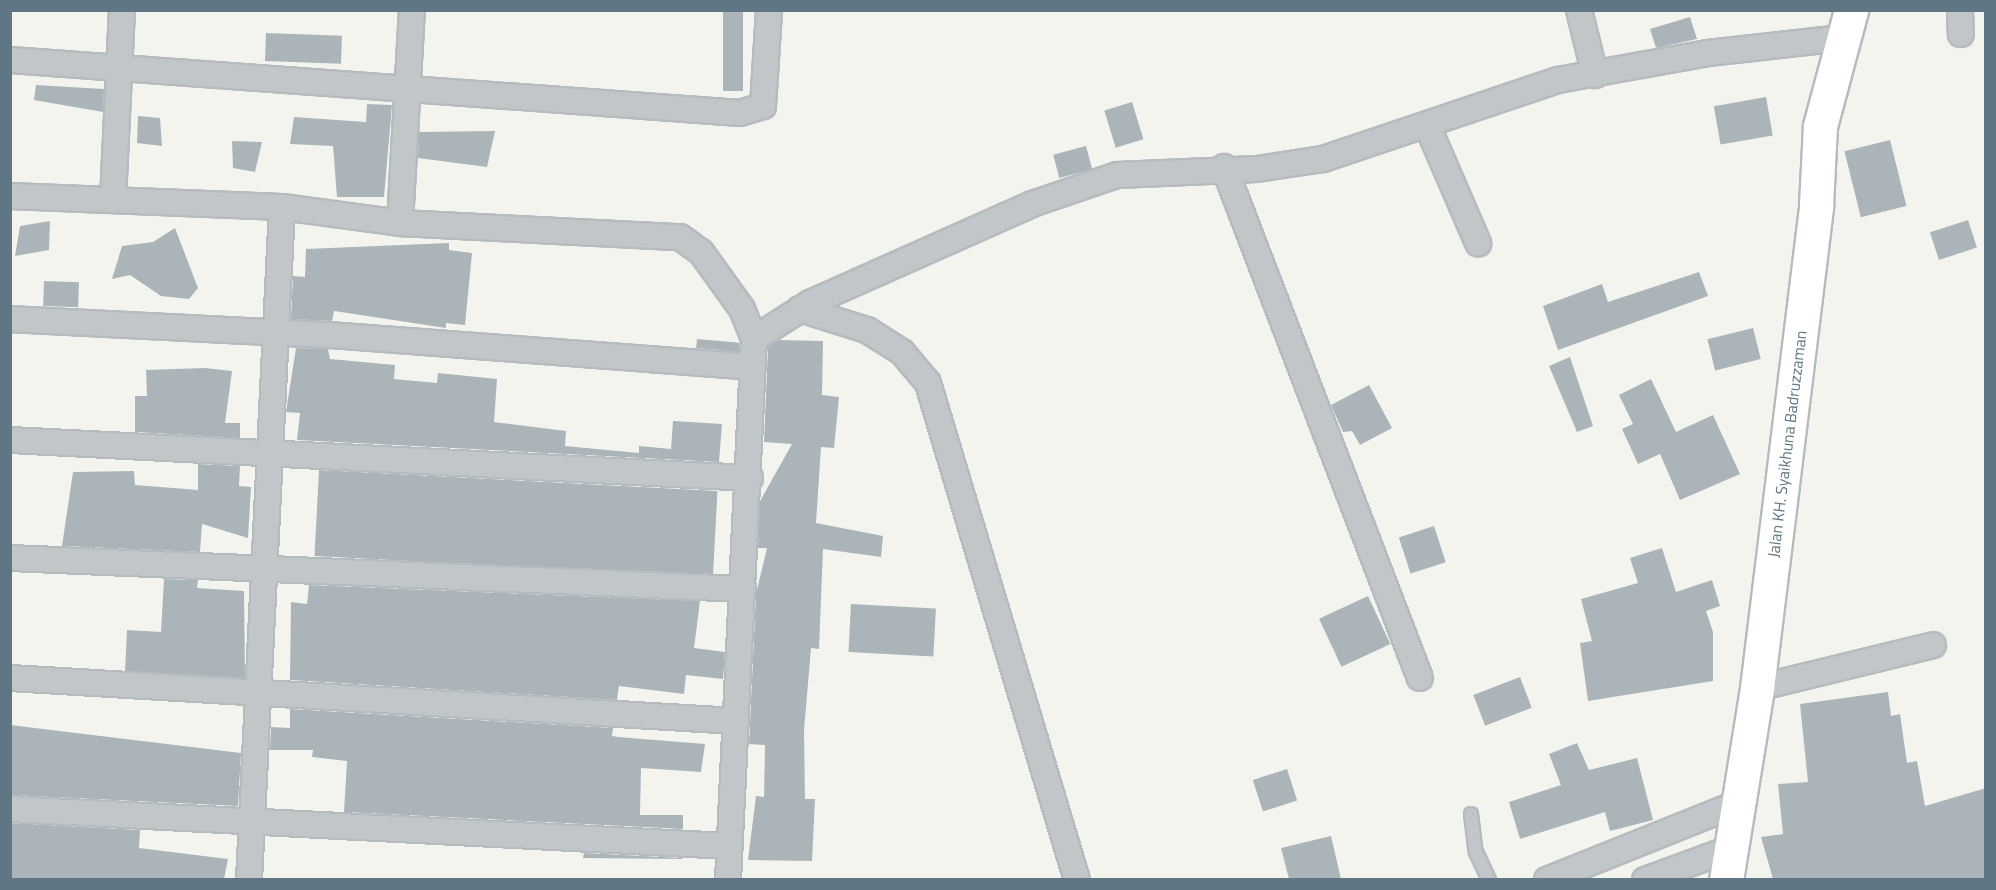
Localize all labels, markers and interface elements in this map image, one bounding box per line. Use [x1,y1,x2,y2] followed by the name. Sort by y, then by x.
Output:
[1764,329,1810,559] street label: Jalan KH. Syaikhuna Badruzzaman

